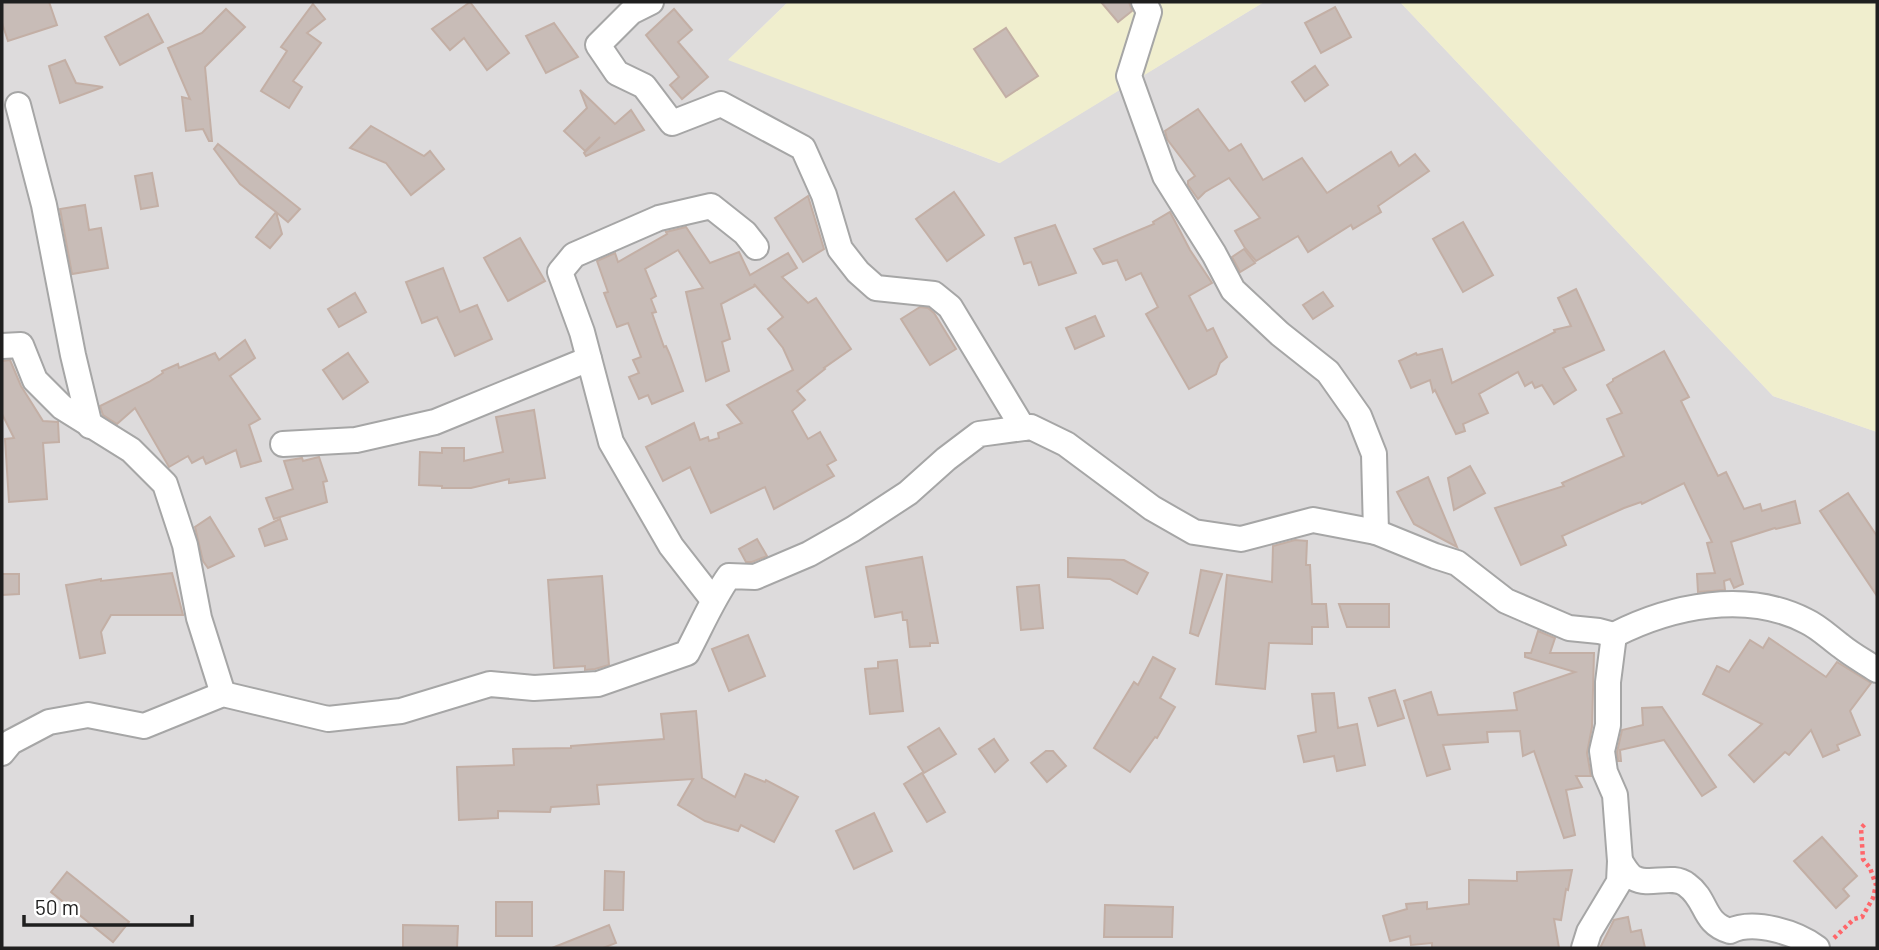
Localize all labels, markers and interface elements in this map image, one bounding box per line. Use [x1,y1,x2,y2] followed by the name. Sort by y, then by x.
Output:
[24,884,192,928] scale bar
[35,894,79,919] text: 50 m

